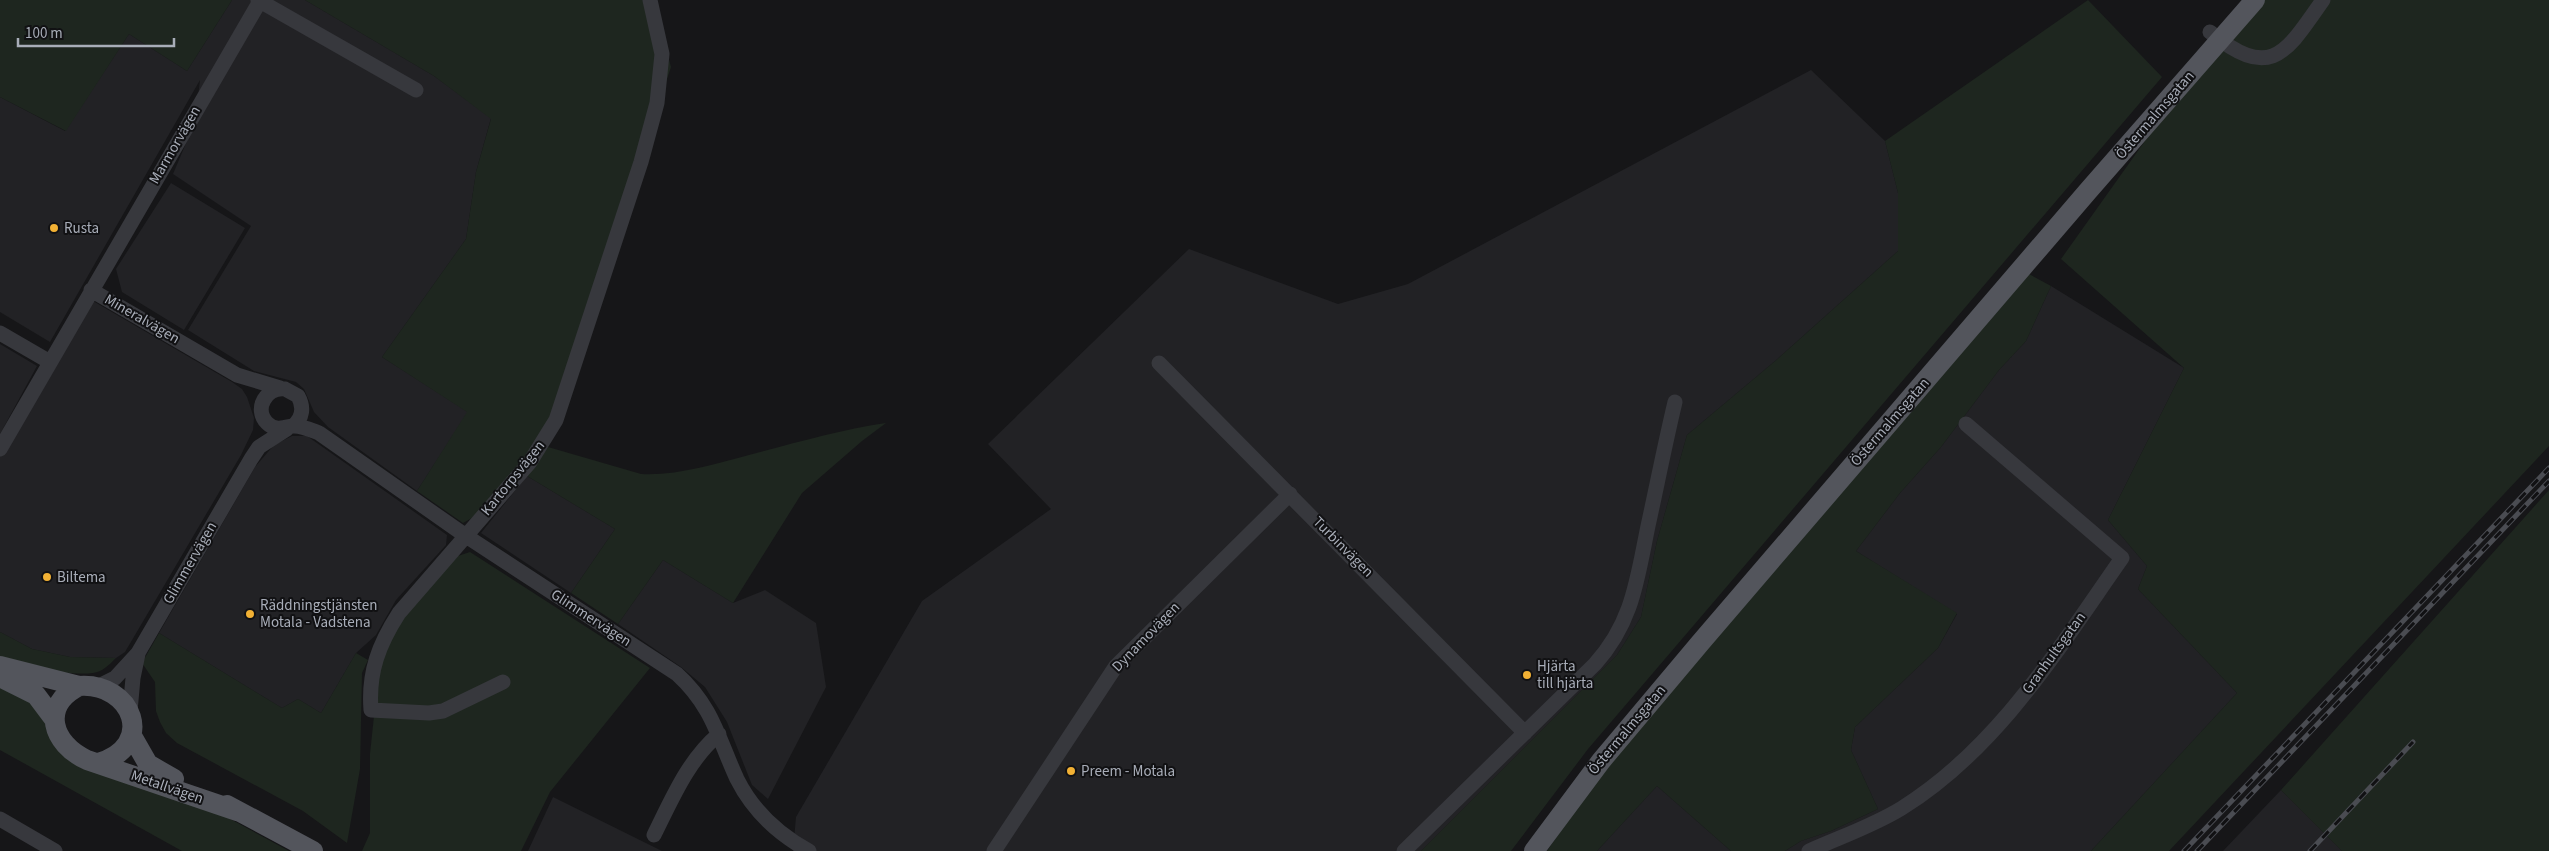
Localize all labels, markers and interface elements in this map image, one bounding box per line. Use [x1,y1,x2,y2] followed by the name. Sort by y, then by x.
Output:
[18,15,174,47] scale bar
[25,23,63,44] text: 100 m
[2111,66,2199,164] street label: Östermalmsgatan
[144,102,206,188] street label: Marmorvägen
[64,218,99,239] place label: Rusta
[48,222,60,234] marker: Rusta
[100,289,184,349] street label: Mineralvägen
[1846,373,1934,471] street label: Östermalmsgatan
[476,436,550,520] street label: Kartorpsvägen
[1308,512,1378,582] street label: Turbinvägen
[158,518,222,608] street label: Glimmervägen
[57,567,106,588] place label: Biltema
[41,571,53,583] marker: Biltema
[547,584,635,652] street label: Glimmervägen
[260,595,377,633] place label: Räddningstjänsten Motala - Vadstena
[1107,597,1185,677] street label: Dynamovägen
[244,608,256,620] marker: Räddningstjänsten Motala - Vadstena
[2017,608,2091,698] street label: Granhultsgatan
[1537,656,1593,694] place label: Hjärta till hjärta
[1521,669,1533,681] marker: Hjärta till hjärta
[1583,681,1671,779] street label: Östermalmsgatan
[1081,761,1175,782] place label: Preem - Motala
[128,765,206,809] street label: Metallvägen
[1065,765,1077,777] marker: Preem - Motala

